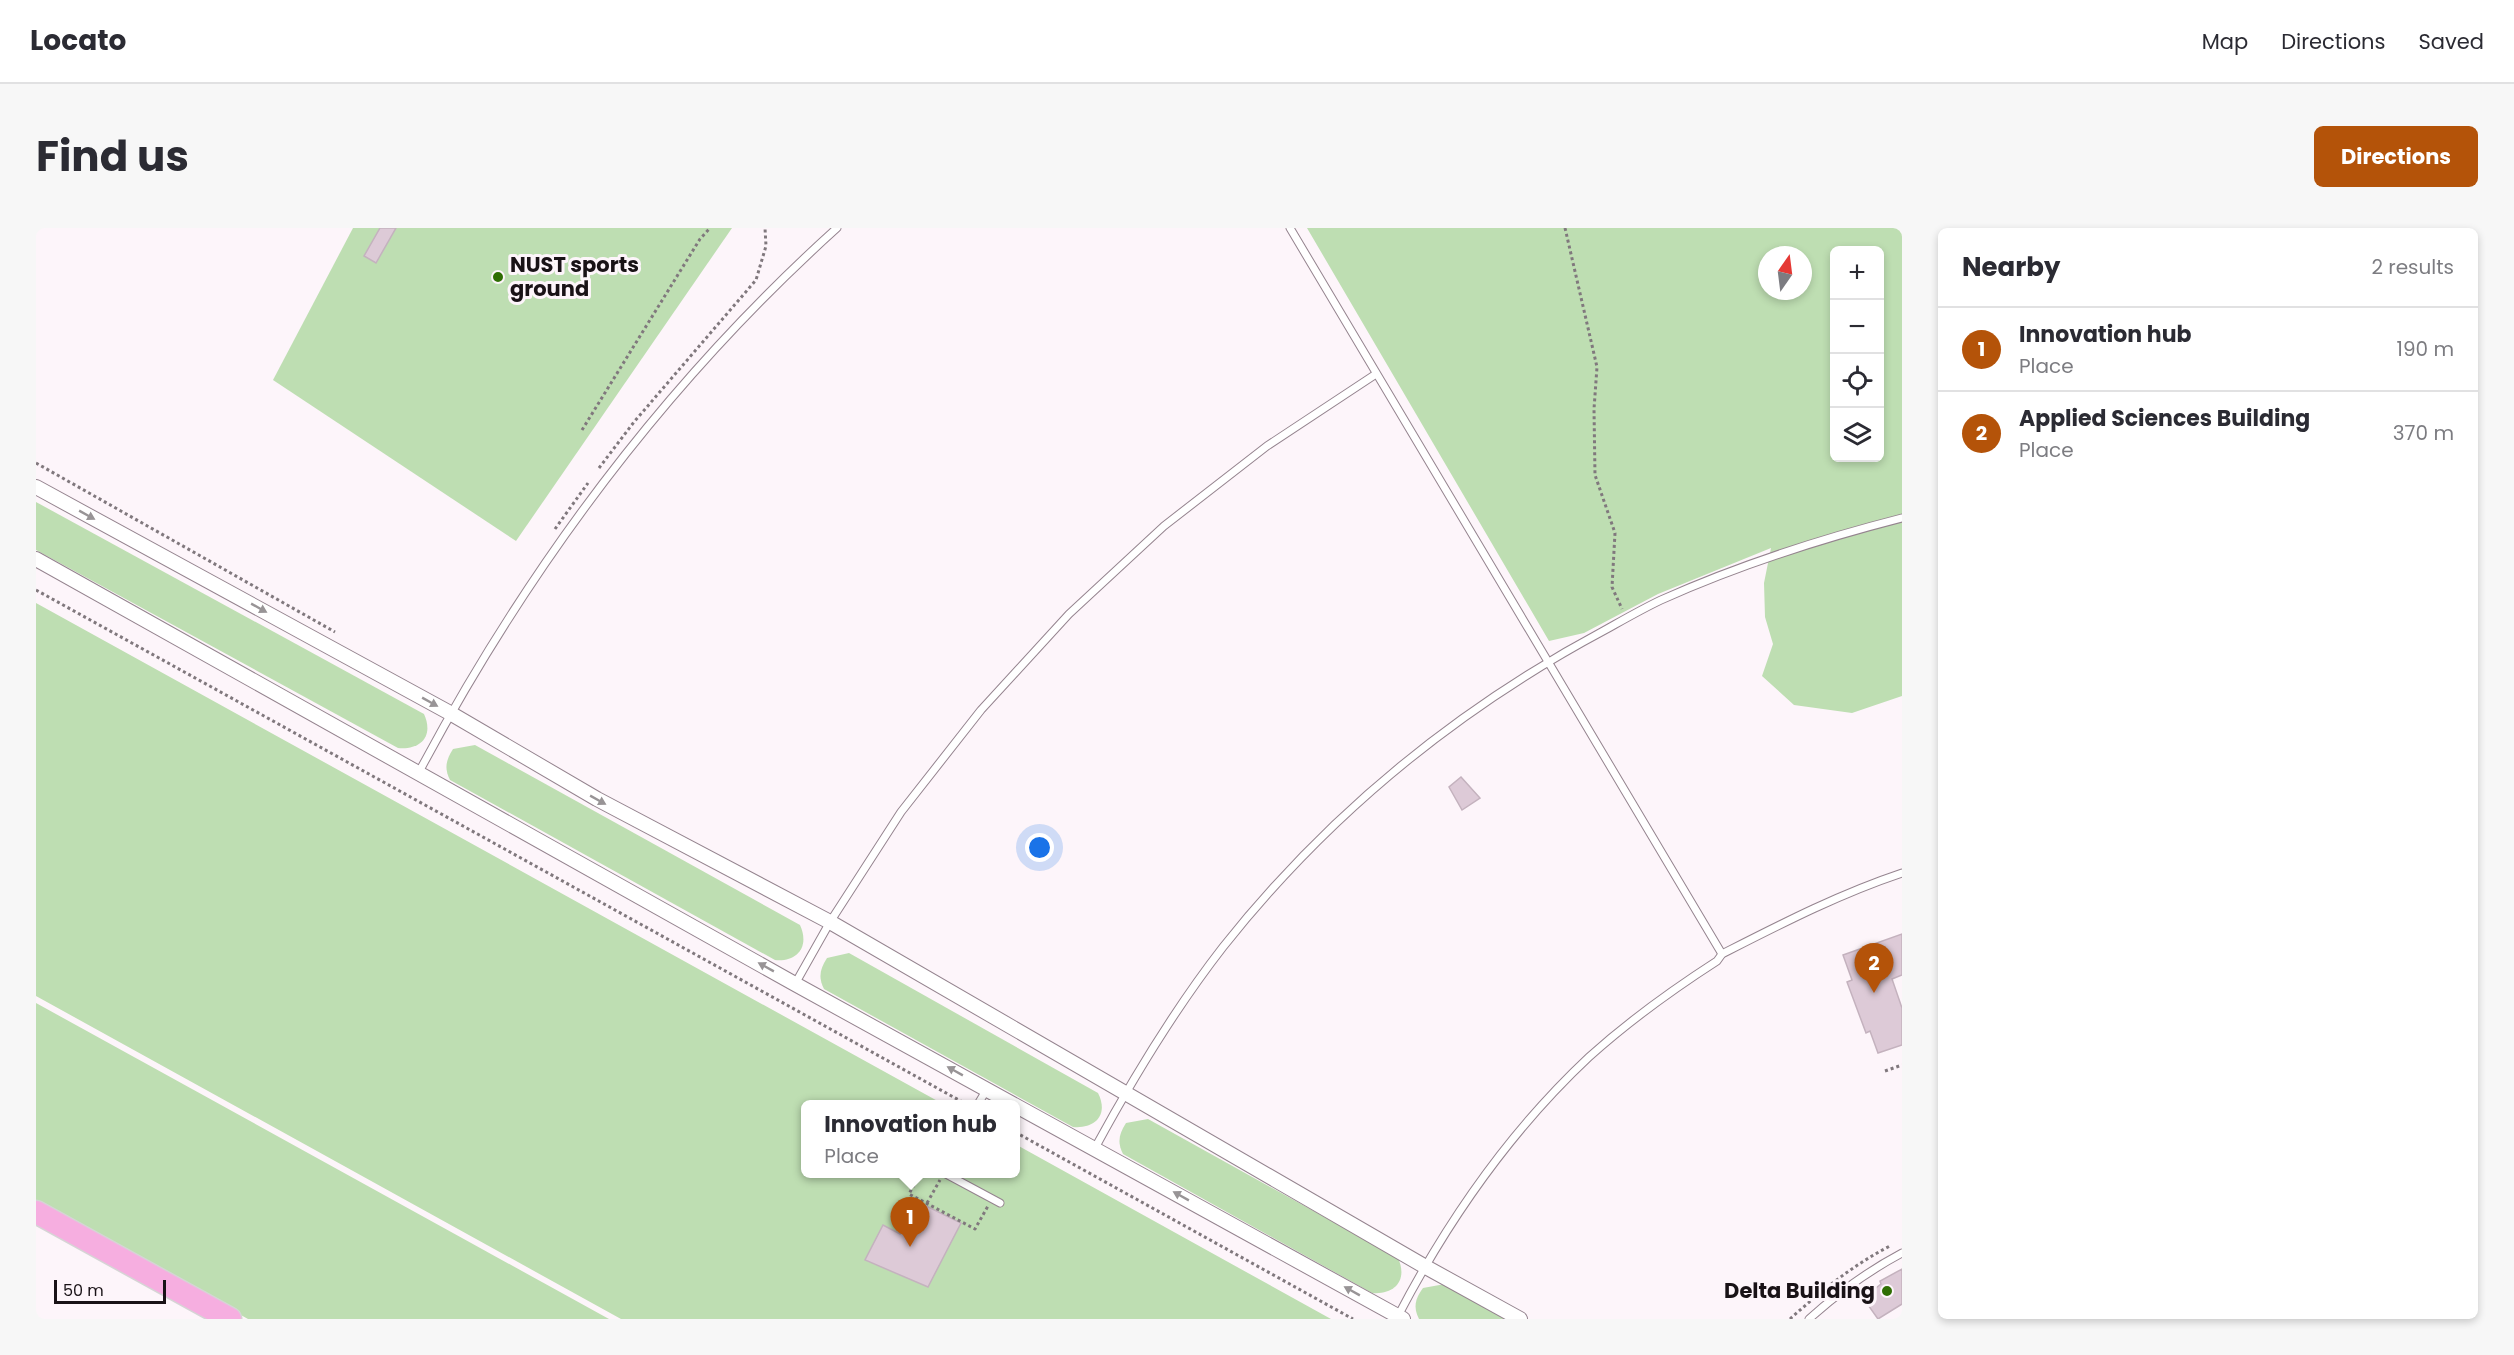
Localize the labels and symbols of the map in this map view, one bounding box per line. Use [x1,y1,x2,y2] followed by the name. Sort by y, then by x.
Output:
[1758,246,1812,300] north arrow
[510,250,639,303] place label: NUST sports ground
[491,270,505,284] marker: NUST sports ground
[79,510,96,520] one-way arrow
[250,603,267,613] one-way arrow
[422,696,438,707] one-way arrow
[590,794,606,805] one-way arrow
[1025,833,1054,862] your location
[1854,944,1894,993] pin: 2
[757,962,774,972] one-way arrow
[947,1066,963,1077] one-way arrow
[1172,1191,1189,1201] one-way arrow
[890,1198,930,1247] pin: 1
[1724,1276,1875,1305] place label: Delta Building
[54,1277,166,1304] scale bar
[1880,1284,1894,1298] marker: Delta Building
[1343,1286,1360,1296] one-way arrow

